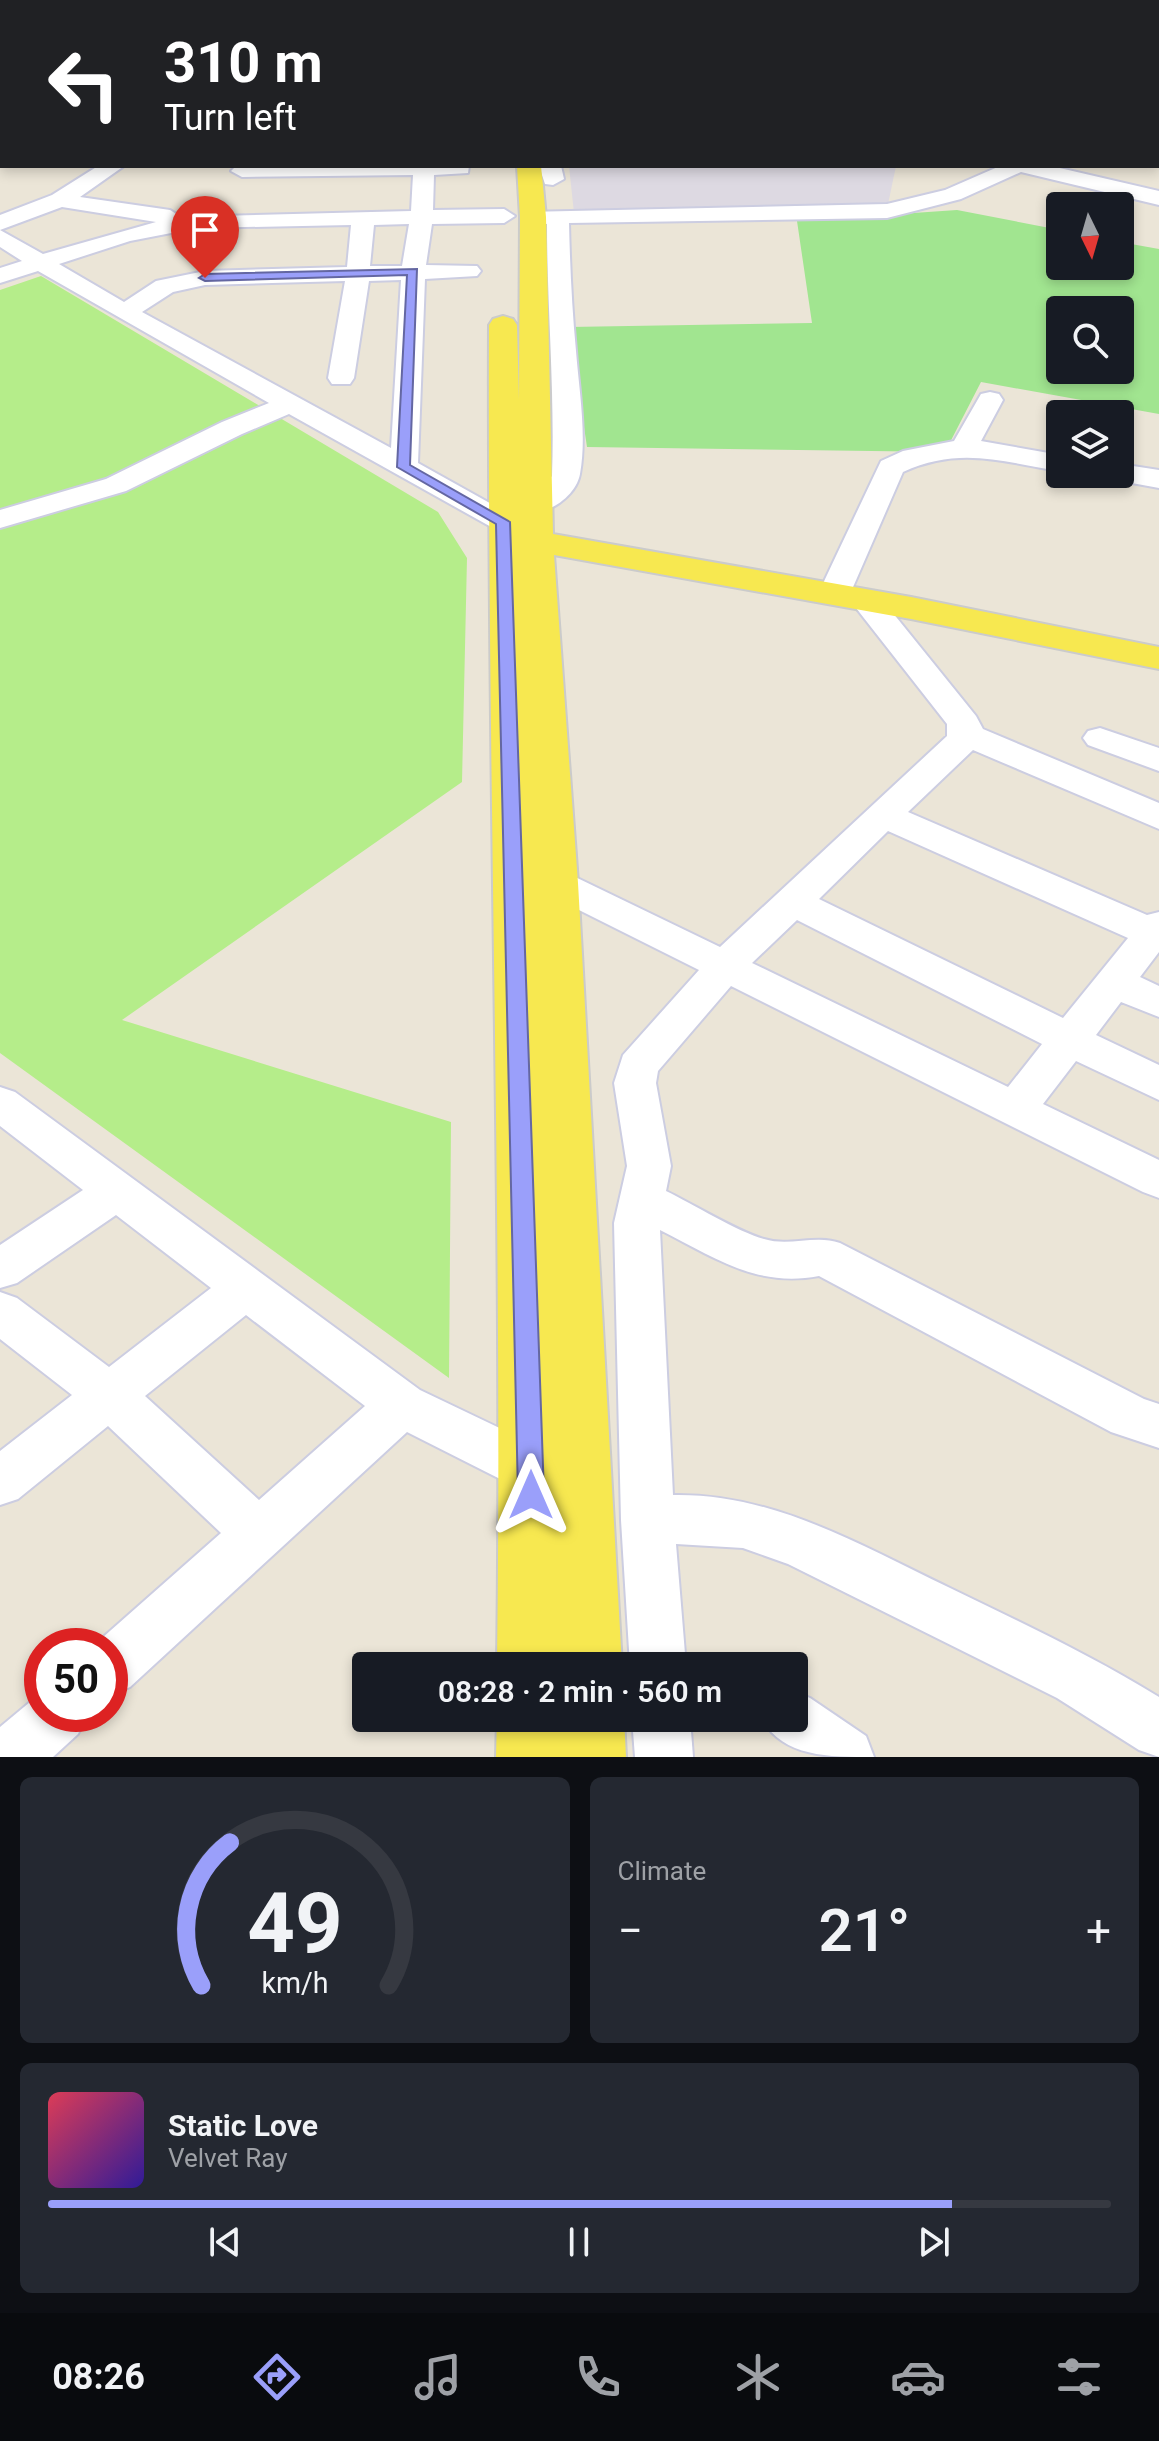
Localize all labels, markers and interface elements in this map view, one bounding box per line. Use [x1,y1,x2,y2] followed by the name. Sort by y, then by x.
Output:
[164,30,323,96] text: 310 m
[32,32,136,136] icon: left
[164,97,297,139] text: Turn left
[1046,192,1134,280] north arrow
[1046,192,1134,488] map controls
[171,196,239,278] pin
[183,208,227,252] icon: arrive
[1046,296,1134,384] button: search
[1046,400,1134,488] button: layers
[489,1453,573,1537] position arrow
[24,1628,128,1732] speed limit sign: 50
[438,1674,722,1709] text: 08:28 · 2 min · 560 m
[618,1856,706,1886] text: Climate
[247,1875,342,1972] text: 49
[818,1895,910,1966] text: 21°
[618,1905,643,1957] text: −
[1086,1905,1111,1957] text: +
[261,1966,328,2000] text: km/h
[168,2108,318,2143] text: Static Love
[168,2143,288,2173] text: Velvet Ray
[203,2220,247,2264] icon: previous
[557,2220,601,2264] icon: pause
[912,2220,956,2264] icon: next
[249,2349,305,2405] icon: directions
[410,2349,466,2405] icon: music
[570,2349,626,2405] icon: phone
[730,2349,786,2405] icon: climate
[890,2349,946,2405] icon: car
[1051,2349,1107,2405] icon: filters
[52,2356,145,2398] text: 08:26

